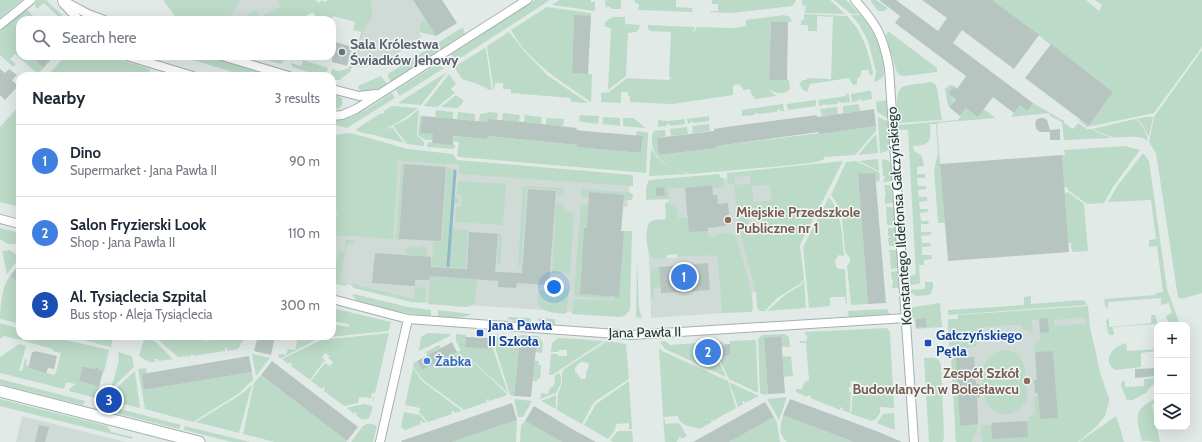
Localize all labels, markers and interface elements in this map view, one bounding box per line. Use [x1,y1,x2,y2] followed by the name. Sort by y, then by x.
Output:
[16,16,336,60] search box
[30,27,52,49] icon: search
[62,29,137,47] text: Search here
[350,35,459,69] place label: Sala Królestwa Świadków Jehowy
[337,47,347,57] marker: Sala Królestwa Świadków Jehowy
[32,88,85,108] text: Nearby
[274,90,320,106] text: 3 results
[882,106,916,326] street label: Konstantego Ildefonsa Gałczyńskiego
[70,144,101,162] text: Dino
[43,153,47,169] text: 1
[289,153,320,169] text: 90 m
[70,162,217,178] text: Supermarket · Jana Pawła II
[736,203,860,237] place label: Miejskie Przedszkole Publiczne nr 1
[723,215,733,225] marker: Miejskie Przedszkole Publiczne nr 1
[70,216,206,234] text: Salon Fryzierski Look
[42,225,48,241] text: 2
[288,225,320,241] text: 110 m
[70,234,175,250] text: Shop · Jana Pawła II
[671,262,697,292] pin: 1
[544,277,564,297] your location
[70,288,207,306] text: Al. Tysiąclecia Szpital
[41,297,49,313] text: 3
[280,297,320,313] text: 300 m
[70,306,213,322] text: Bus stop · Aleja Tysiąclecia
[487,316,552,350] place label: Jana Pawła II Szkoła
[608,322,681,342] street label: Jana Pawła II
[1154,322,1190,430] map controls
[1154,322,1190,358] button: +
[936,326,1022,360] place label: Gałczyńskiego Pętla
[475,328,485,338] marker: Jana Pawła II Szkoła
[695,337,721,367] pin: 2
[923,338,933,348] marker: Gałczyńskiego Pętla
[435,352,471,370] place label: Żabka
[422,356,432,366] marker: Żabka
[1154,358,1190,394] button: −
[852,364,1019,398] place label: Zespół Szkół Budowlanych w Bolesławcu
[1022,376,1032,386] marker: Zespół Szkół Budowlanych w Bolesławcu
[96,385,122,415] pin: 3
[1154,394,1190,430] button: layers

